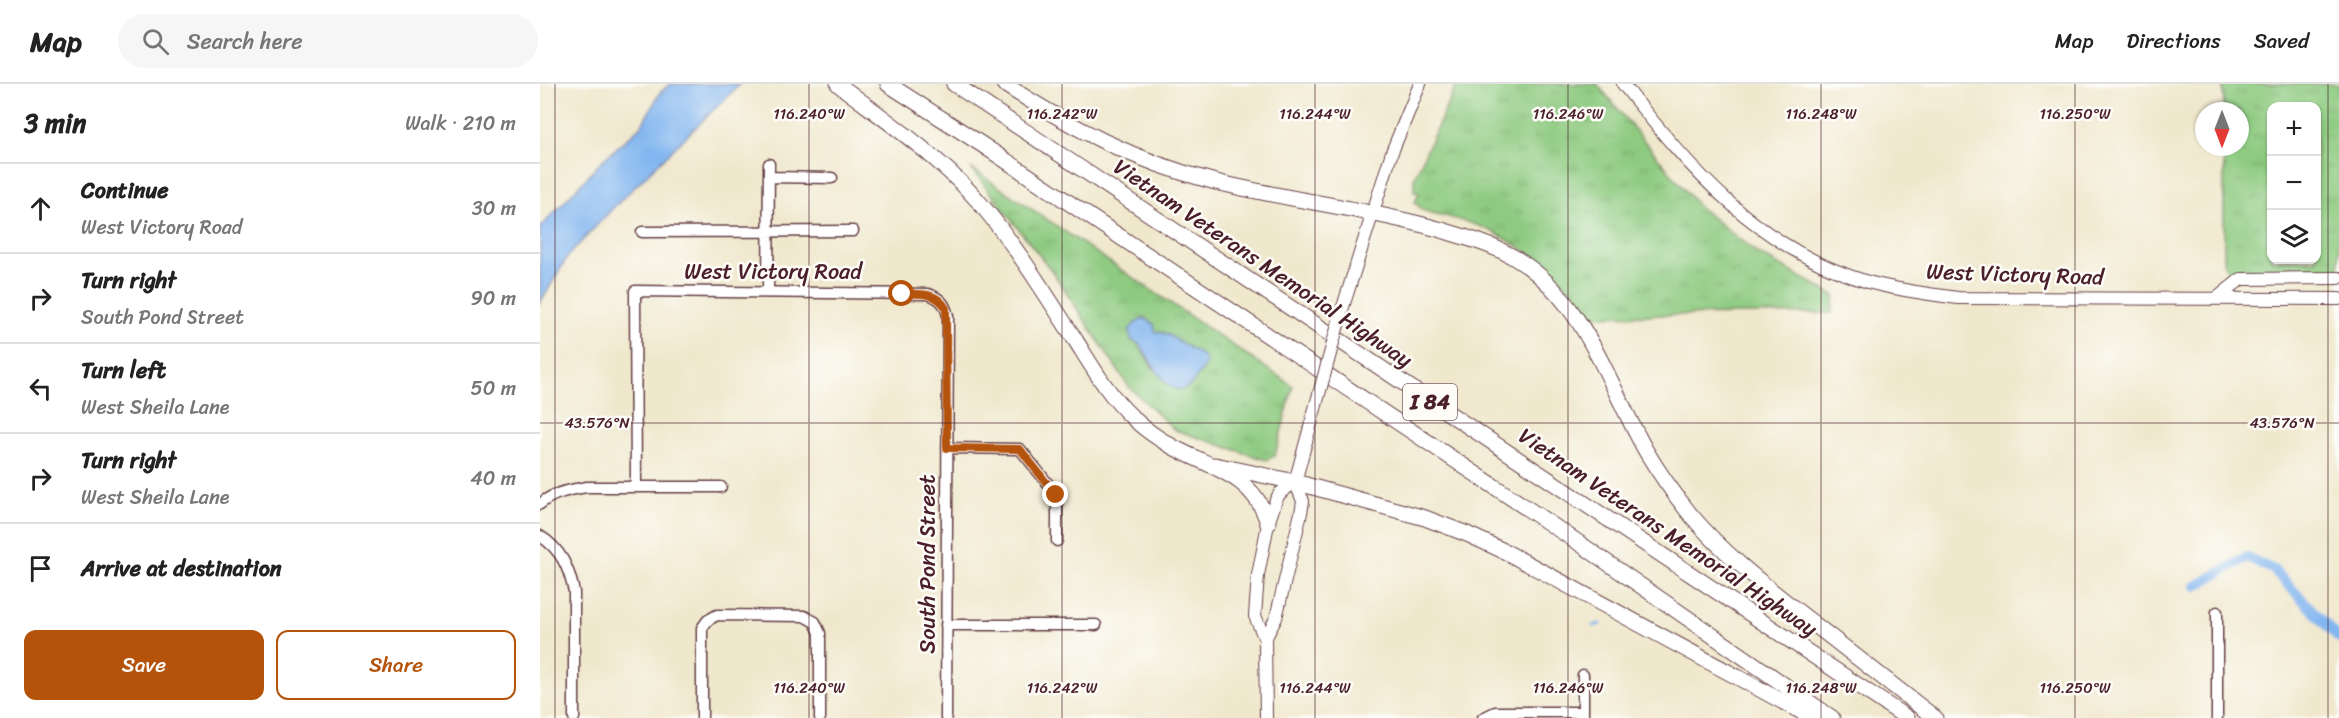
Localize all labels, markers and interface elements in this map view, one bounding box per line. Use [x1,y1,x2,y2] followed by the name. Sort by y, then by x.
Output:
[118,14,538,68] search box
[30,17,82,66] text: Map
[187,22,303,61] text: Search here
[2055,22,2093,60] text: Map
[2126,22,2221,60] text: Directions
[2254,22,2309,60] text: Saved
[139,25,172,58] icon: search
[24,100,86,146] text: 3 min
[773,101,845,127] text: 116.240°W
[1027,101,1098,127] text: 116.242°W
[1279,101,1351,127] text: 116.244°W
[1533,101,1604,127] text: 116.246°W
[1786,101,1857,127] text: 116.248°W
[2039,101,2111,127] text: 116.250°W
[2195,102,2249,156] north arrow
[2267,102,2321,264] map controls
[2267,102,2321,156] button: +
[405,106,516,141] text: Walk · 210 m
[1105,148,1421,379] street label: Vietnam Veterans Memorial Highway
[2267,156,2321,210] button: −
[81,171,169,210] text: Continue
[472,191,516,226] text: 30 m
[24,192,57,225] icon: ahead
[81,210,242,245] text: West Victory Road
[2267,210,2321,264] button: layers
[1926,251,2106,297] street label: West Victory Road
[684,252,863,291] street label: West Victory Road
[81,261,176,300] text: Turn right
[888,280,914,306] route start
[471,281,516,316] text: 90 m
[24,282,57,315] icon: right
[81,300,244,335] text: South Pond Street
[81,351,166,390] text: Turn left
[471,371,516,406] text: 50 m
[24,372,57,405] icon: left
[1403,384,1457,420] road number: I 84
[81,390,229,425] text: West Sheila Lane
[564,410,630,436] text: 43.576°N
[2249,410,2315,436] text: 43.576°N
[1510,417,1826,648] street label: Vietnam Veterans Memorial Highway
[81,441,176,480] text: Turn right
[470,461,516,496] text: 40 m
[24,462,57,495] icon: right
[908,474,947,654] street label: South Pond Street
[81,480,229,515] text: West Sheila Lane
[1042,481,1068,507] route end
[81,549,282,588] text: Arrive at destination
[24,552,57,585] icon: arrive
[24,630,264,700] button: Save
[276,630,516,700] button: Share
[773,675,845,701] text: 116.240°W
[1027,675,1098,701] text: 116.242°W
[1279,675,1351,701] text: 116.244°W
[1533,675,1604,701] text: 116.246°W
[1786,675,1857,701] text: 116.248°W
[2039,675,2111,701] text: 116.250°W

